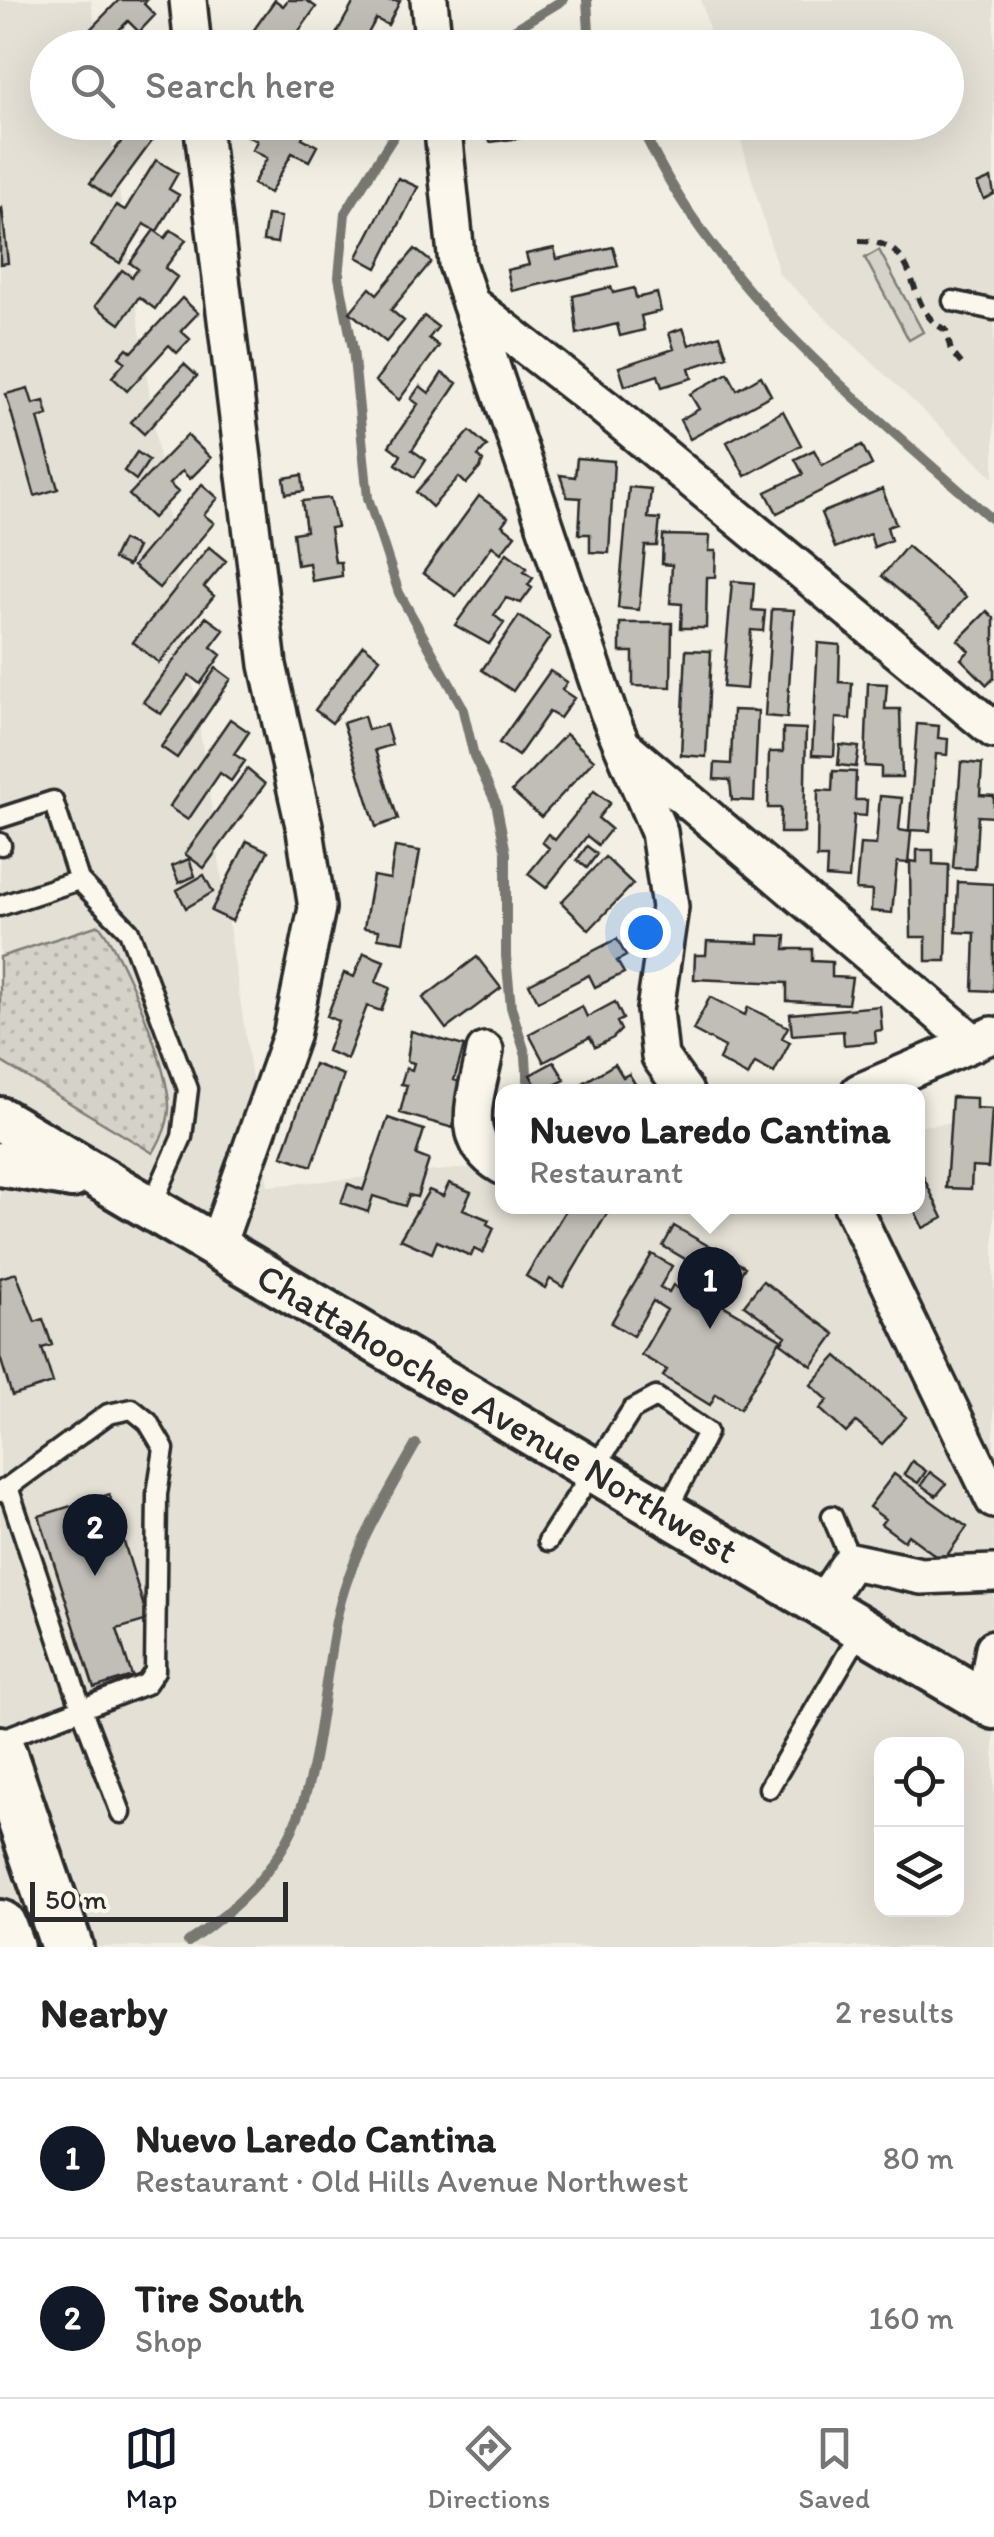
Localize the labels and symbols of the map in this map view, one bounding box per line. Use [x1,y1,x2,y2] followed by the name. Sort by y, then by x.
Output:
[620,907,671,958] your location
[678,1246,742,1329] pin: 1
[249,1253,746,1573] street label: Chattahoochee Avenue Northwest
[62,1494,128,1576] pin: 2
[30,1877,288,1922] scale bar

